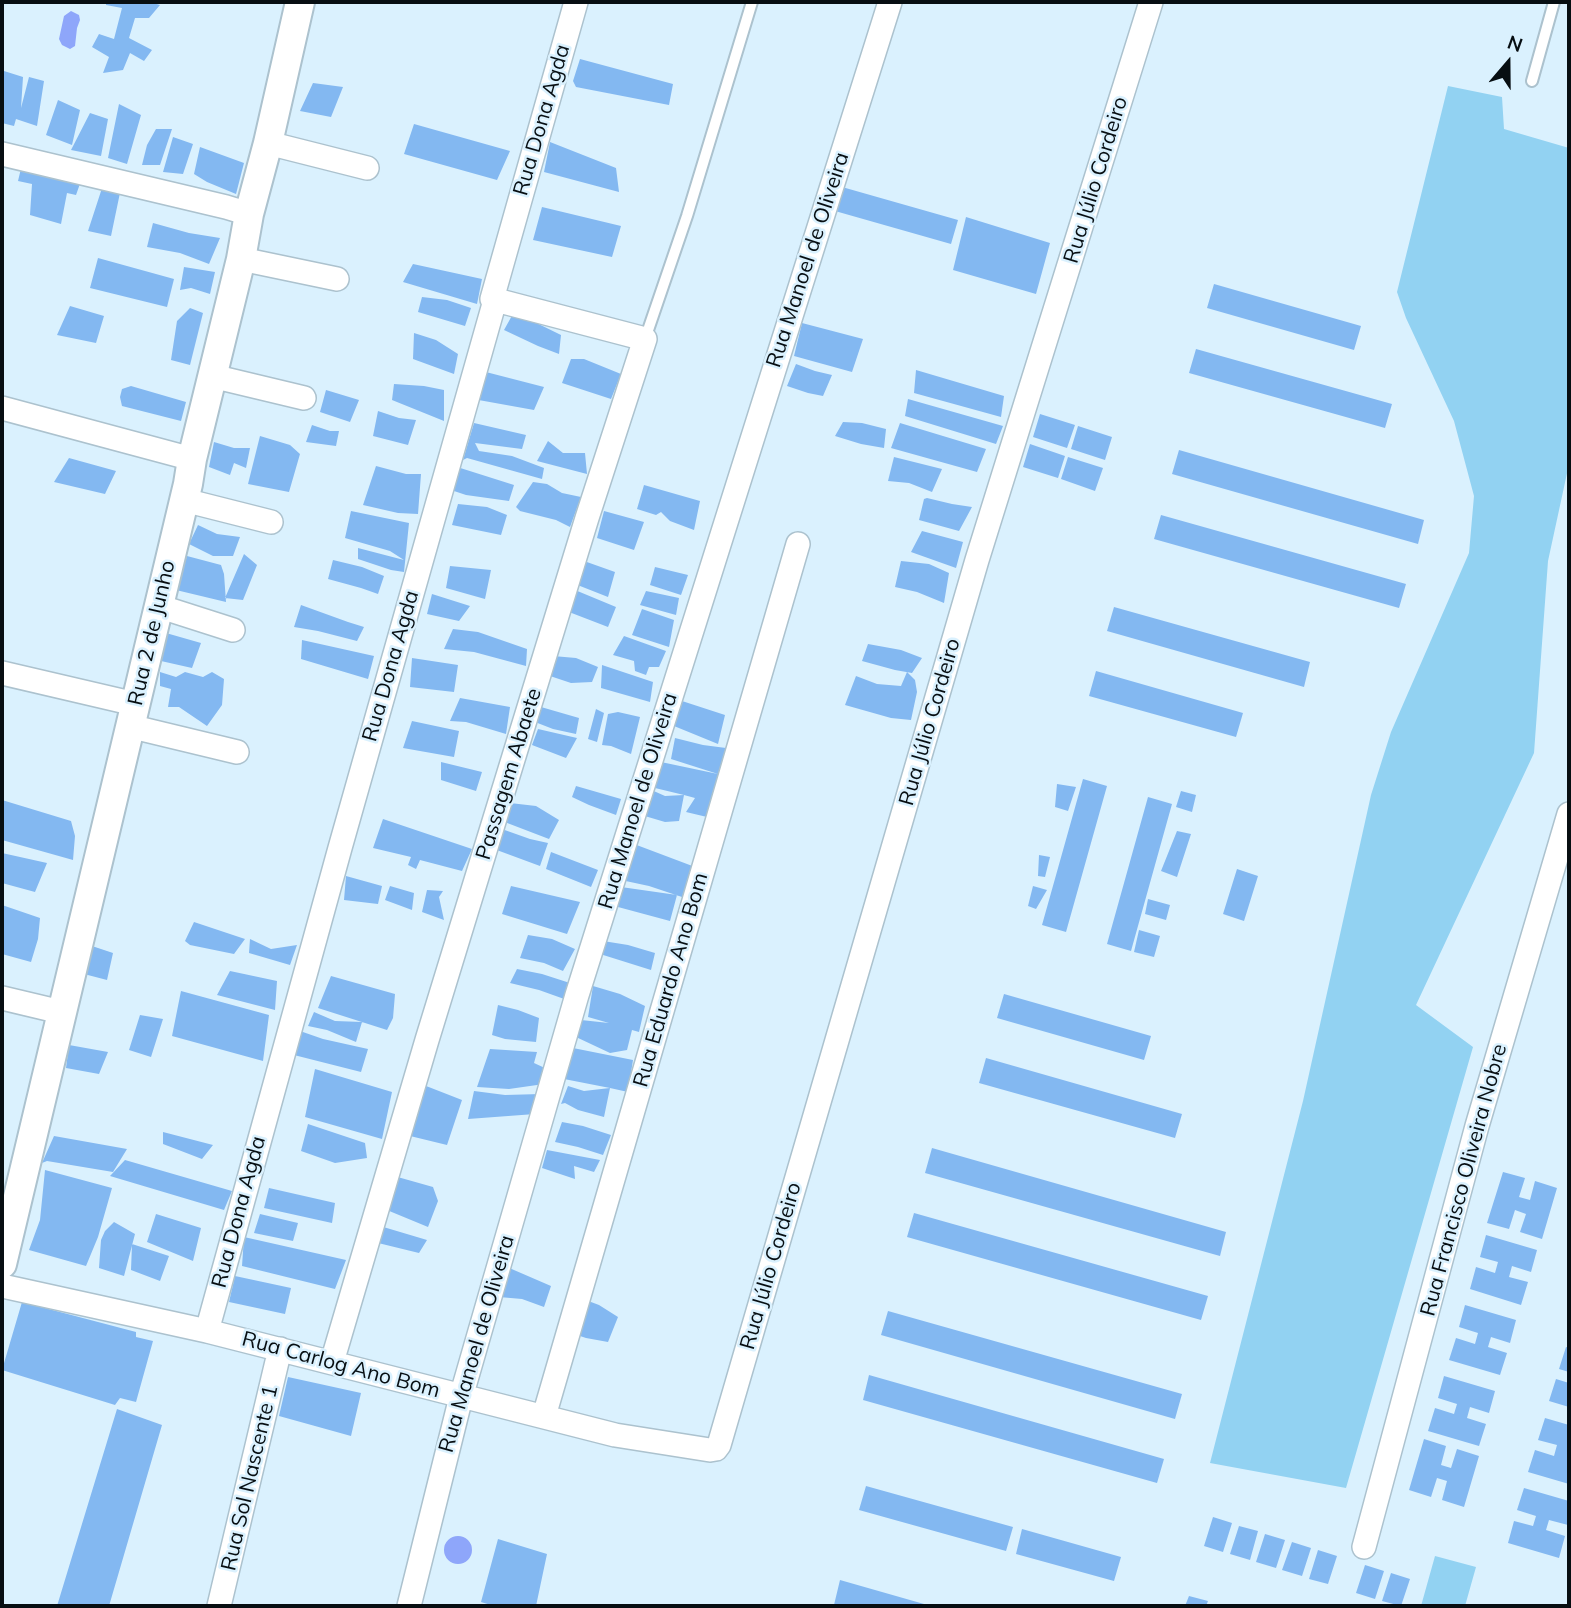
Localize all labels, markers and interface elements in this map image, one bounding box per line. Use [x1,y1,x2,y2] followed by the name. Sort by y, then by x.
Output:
[1473,28,1543,98] north arrow
[1504,30,1526,57] text: N
[508,42,576,198] street label: Rua Dona Agda
[1059,94,1133,266] street label: Rua Júlio Cordeiro
[761,149,855,371] street label: Rua Manoel de Oliveira
[123,558,181,708] street label: Rua 2 de Junho
[357,588,425,744] street label: Rua Dona Agda
[894,635,966,809] street label: Rua Júlio Cordeiro
[471,685,547,863] street label: Passagem Abaete
[593,690,683,912] street label: Rua Manoel de Oliveira
[628,870,714,1090] street label: Rua Eduardo Ano Bom
[1416,1041,1512,1319] street label: Rua Francisco Oliveira Nobre
[207,1133,271,1291] street label: Rua Dona Agda
[735,1179,807,1353] street label: Rua Júlio Cordeiro
[434,1232,520,1456] street label: Rua Manoel de Oliveira
[239,1326,443,1404] street label: Rua Carlog Ano Bom
[216,1383,284,1573] street label: Rua Sol Nascente 1

